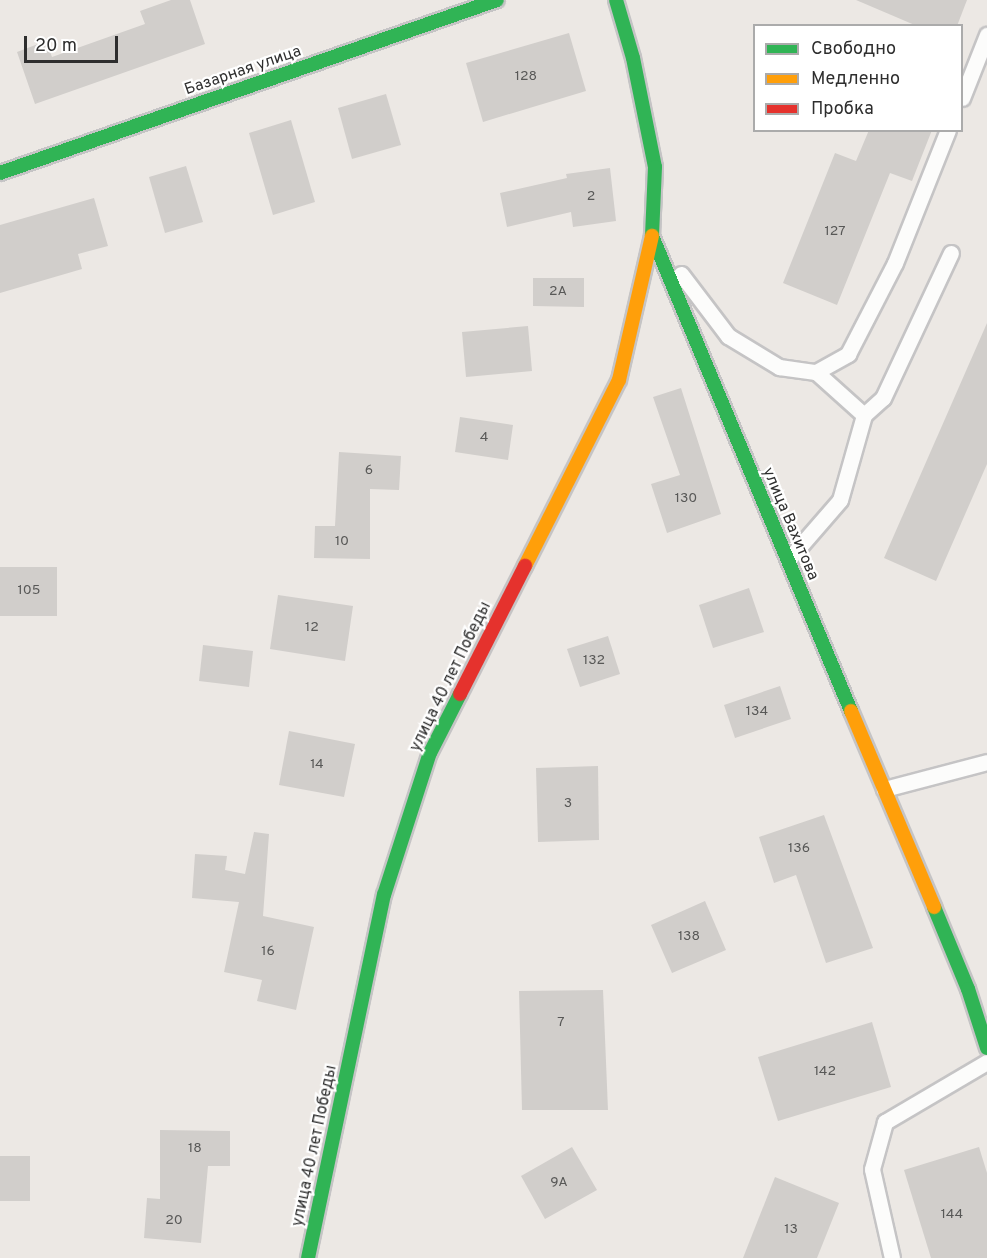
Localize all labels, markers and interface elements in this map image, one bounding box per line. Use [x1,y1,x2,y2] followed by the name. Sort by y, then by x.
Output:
[27,24,122,62] scale bar
[753,24,963,132] legend
[35,35,77,58] text: 20 m
[811,38,896,61] text: Свободно
[182,42,304,100] street label: Базарная улица
[811,68,900,91] text: Медленно
[515,69,537,85] house number: 128
[811,98,874,121] text: Пробка
[587,189,595,205] house number: 2
[825,224,845,240] house number: 127
[549,284,567,300] house number: 2А
[480,430,488,446] house number: 4
[365,463,373,479] house number: 6
[758,465,822,583] street label: улица Вахитова
[675,491,697,507] house number: 130
[335,534,349,550] house number: 10
[18,583,40,599] house number: 105
[406,599,496,755] street label: улица 40 лет Победы
[305,620,319,636] house number: 12
[583,653,605,669] house number: 132
[746,704,768,720] house number: 134
[310,757,324,773] house number: 14
[564,796,572,812] house number: 3
[788,841,810,857] house number: 136
[678,929,700,945] house number: 138
[261,944,275,960] house number: 16
[557,1015,565,1031] house number: 7
[289,1064,341,1228] street label: улица 40 лет Победы
[814,1064,836,1080] house number: 142
[188,1141,202,1157] house number: 18
[550,1175,568,1191] house number: 9А
[941,1207,963,1223] house number: 144
[165,1213,183,1229] house number: 20
[784,1222,798,1238] house number: 13

